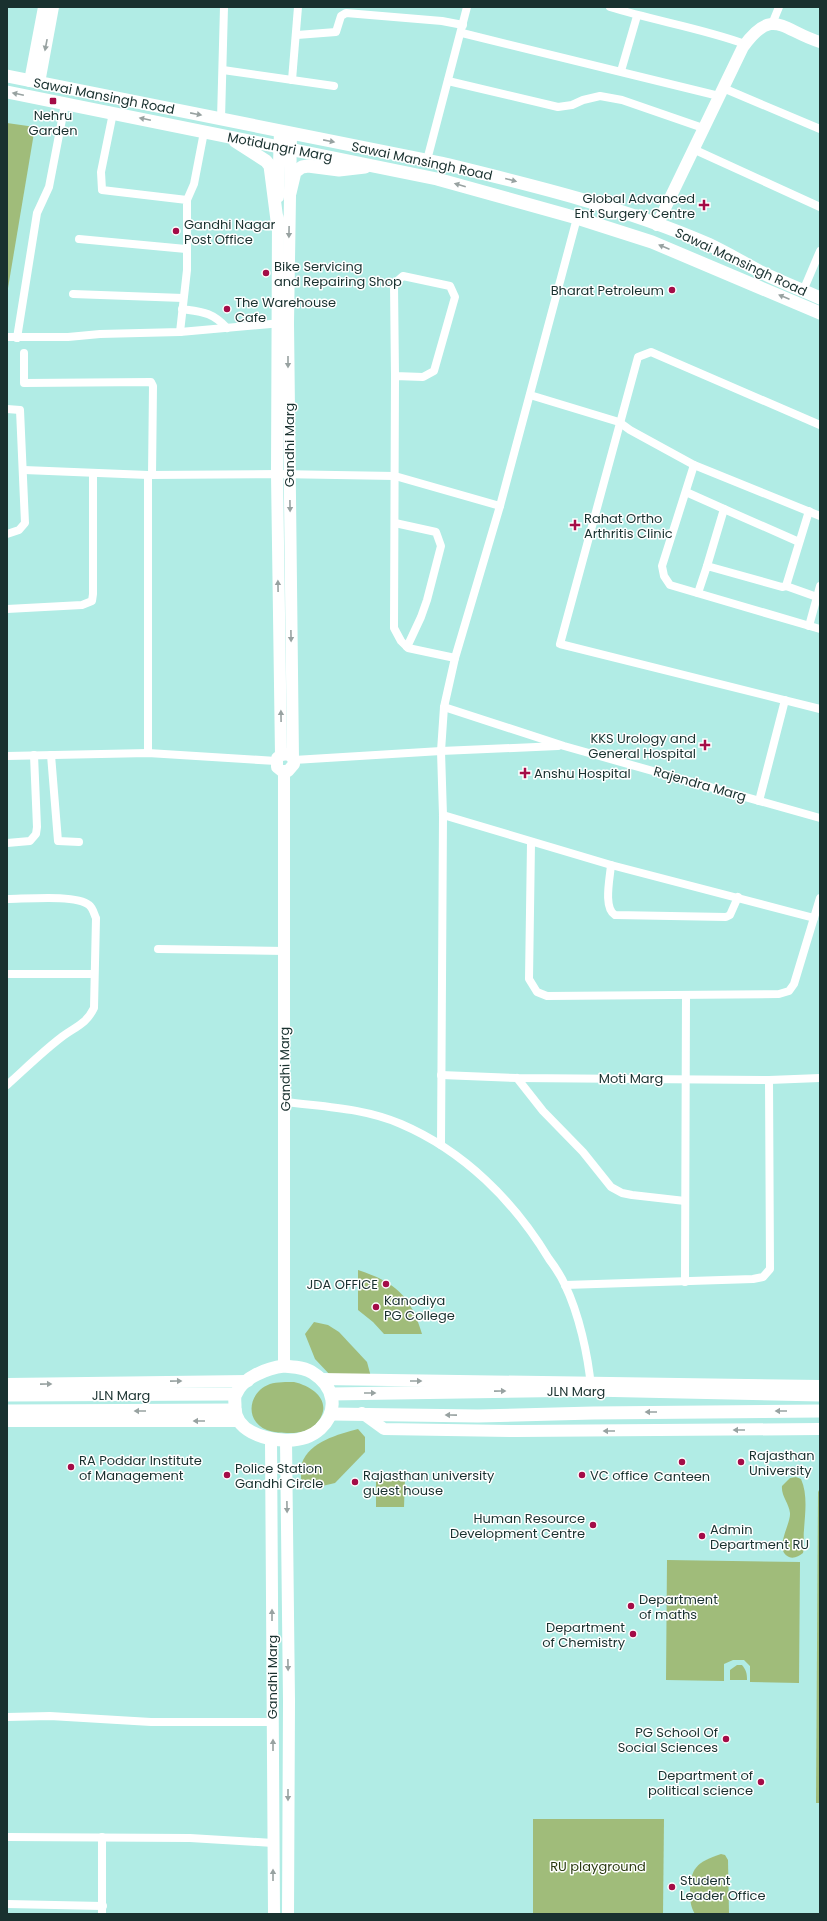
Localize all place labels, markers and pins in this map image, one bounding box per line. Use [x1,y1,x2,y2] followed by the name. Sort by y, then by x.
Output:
[48,96,58,106] marker: Nehru Garden
[29,106,77,140] place label: Nehru Garden
[574,189,695,223] place label: Global Advanced Ent Surgery Centre
[698,199,710,211] marker: Global Advanced Ent Surgery Centre
[184,215,276,249] place label: Gandhi Nagar Post Office
[171,226,181,236] marker: Gandhi Nagar Post Office
[274,257,402,291] place label: Bike Servicing and Repairing Shop
[261,268,271,278] marker: Bike Servicing and Repairing Shop
[551,281,664,300] place label: Bharat Petroleum
[667,285,677,295] marker: Bharat Petroleum
[235,293,336,327] place label: The Warehouse Cafe
[222,304,232,314] marker: The Warehouse Cafe
[584,509,673,543] place label: Rahat Ortho Arthritis Clinic
[569,519,581,531] marker: Rahat Ortho Arthritis Clinic
[588,729,696,763] place label: KKS Urology and General Hospital
[699,739,711,751] marker: KKS Urology and General Hospital
[534,764,631,783] place label: Anshu Hospital
[519,767,531,779] marker: Anshu Hospital
[306,1275,378,1294] place label: JDA OFFICE
[381,1279,391,1289] marker: JDA OFFICE
[384,1291,455,1325] place label: Kanodiya PG College
[371,1302,381,1312] marker: Kanodiya PG College
[749,1446,815,1480] place label: Rajasthan University
[79,1451,202,1485] place label: RA Poddar Institute of Management
[677,1457,687,1467] marker: Canteen
[736,1457,746,1467] marker: Rajasthan University
[235,1459,323,1493] place label: Police Station Gandhi Circle
[66,1462,76,1472] marker: RA Poddar Institute of Management
[363,1466,495,1500] place label: Rajasthan university guest house
[590,1466,648,1485] place label: VC office
[654,1467,710,1486] place label: Canteen
[222,1470,232,1480] marker: Police Station Gandhi Circle
[577,1470,587,1480] marker: VC office
[350,1477,360,1487] marker: Rajasthan university guest house
[450,1509,585,1543] place label: Human Resource Development Centre
[588,1520,598,1530] marker: Human Resource Development Centre
[710,1520,809,1554] place label: Admin Department RU
[697,1531,707,1541] marker: Admin Department RU
[639,1590,718,1624] place label: Department of maths
[626,1601,636,1611] marker: Department of maths
[542,1618,626,1652] place label: Department of Chemistry
[628,1629,638,1639] marker: Department of Chemistry
[618,1723,718,1757] place label: PG School Of Social Sciences
[721,1734,731,1744] marker: PG School Of Social Sciences
[648,1766,753,1800] place label: Department of political science
[756,1777,766,1787] marker: Department of political science
[680,1871,766,1905] place label: Student Leader Office
[667,1882,677,1892] marker: Student Leader Office

